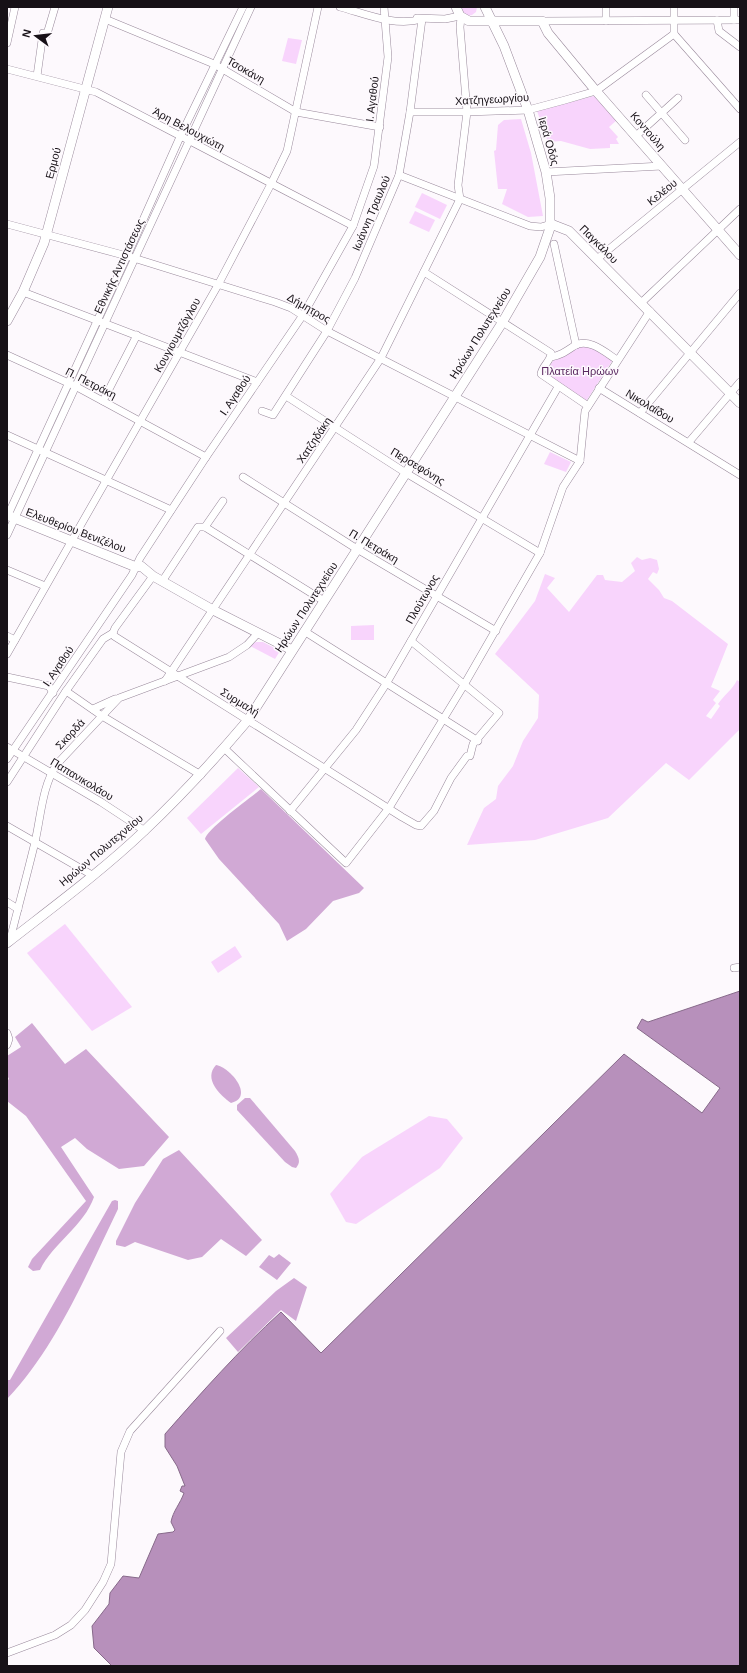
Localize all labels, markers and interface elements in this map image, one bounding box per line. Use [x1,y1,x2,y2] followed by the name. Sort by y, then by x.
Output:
[16,16,56,56] north arrow
[20,28,33,39] text: N
[225,54,267,86] street label: Τσοκάνη
[363,76,381,122] street label: Ι. Αγαθού
[455,91,529,107] street label: Χατζηγεωργίου
[151,105,227,153] street label: Άρη Βελουχιώτη
[628,109,668,153] street label: Κοντούλη
[536,115,562,167] street label: Ιερά Οδός
[43,146,63,180] street label: Ερμού
[350,173,392,253] street label: Ιωάννη Τραυλού
[645,176,679,208] street label: Κελέου
[92,217,146,315] street label: Εθνικής Αντιστάσεως
[577,222,621,266] street label: Παγκάλου
[447,285,513,381] street label: Ηρώων Πολυτεχνείου
[285,291,333,325] street label: Δήμητρος
[152,296,202,374] street label: Κουγιουμτζόγλου
[64,365,118,401] street label: Π. Πετράκη
[541,365,619,377] park label: Πλατεία Ηρώων
[217,373,253,417] street label: Ι. Αγαθού
[624,387,676,425] street label: Νικολαΐδου
[294,415,334,465] street label: Χατζηδάκη
[389,445,447,487] street label: Περσεφόνης
[24,505,128,555] street label: Ελευθερίου Βενιζέλου
[347,527,401,565] street label: Π. Πετράκη
[272,560,340,654] street label: Ηρώων Πολυτεχνείου
[403,572,441,626] street label: Πλούτωνος
[40,644,76,688] street label: Ι. Αγαθού
[218,685,262,719] street label: Συρμαλή
[53,716,87,752] street label: Σκορδά
[48,756,116,802] street label: Παπανικολάου
[57,812,145,888] street label: Ηρώων Πολυτεχνείου

